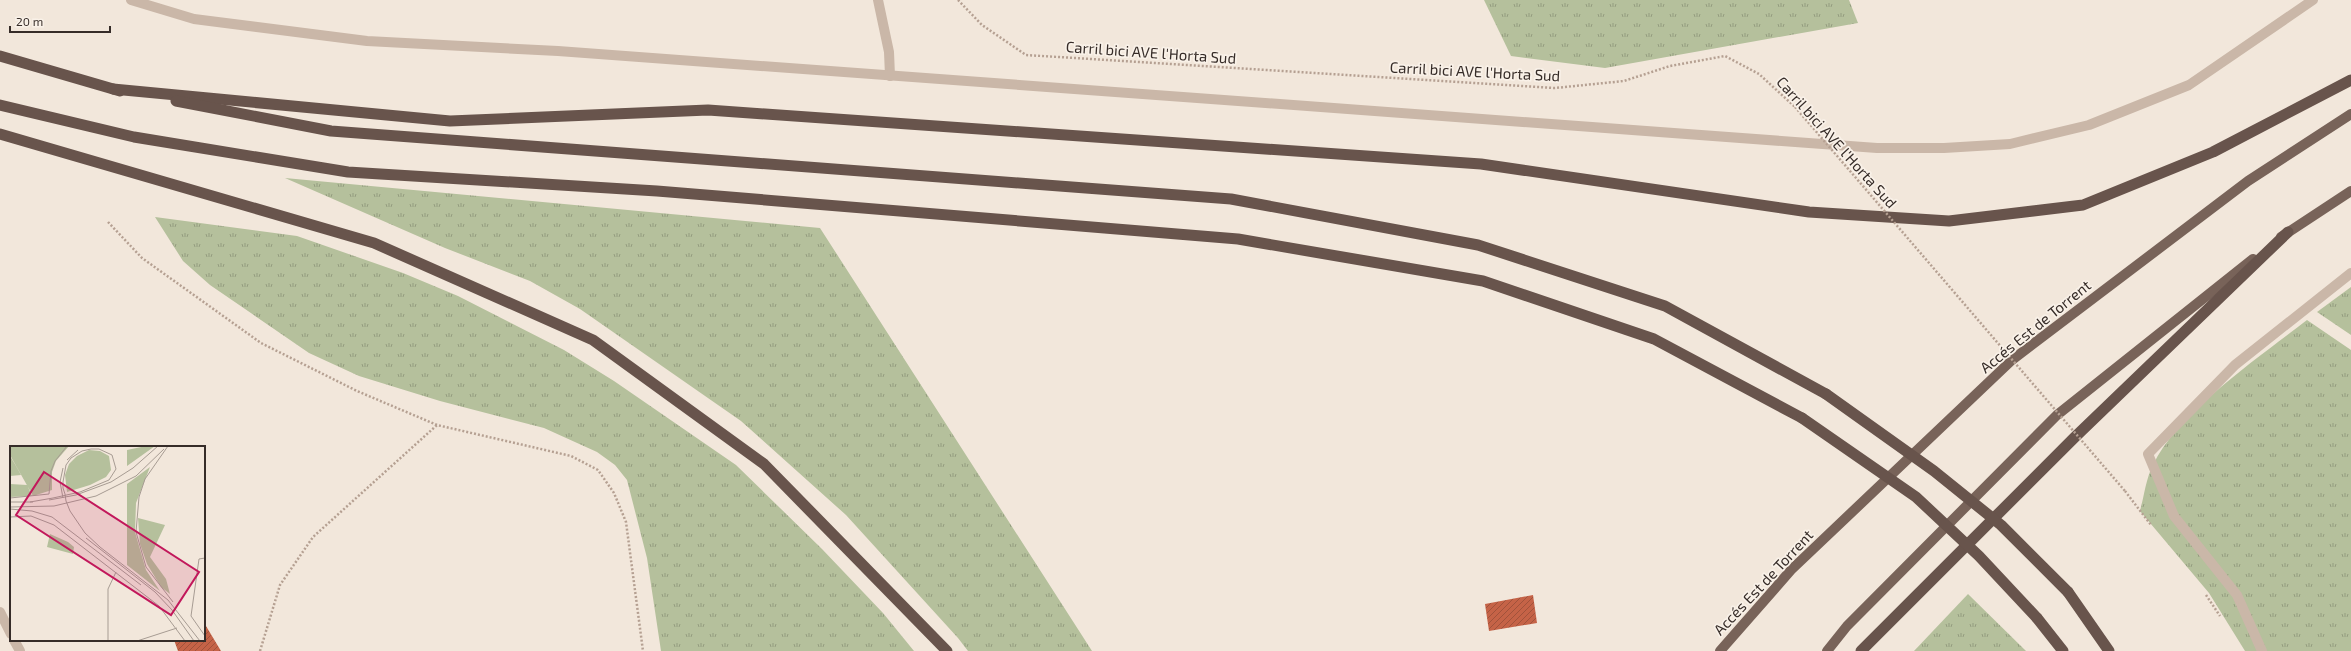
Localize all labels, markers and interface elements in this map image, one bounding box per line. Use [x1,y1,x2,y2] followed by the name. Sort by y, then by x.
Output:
[10,8,110,34] scale bar
[16,14,43,28] text: 20 m
[1065,37,1237,67] street label: Carril bici AVE l'Horta Sud
[1389,58,1561,84] street label: Carril bici AVE l'Horta Sud
[1773,73,1901,211] street label: Carril bici AVE l'Horta Sud
[1976,276,2094,376] street label: Accés Est de Torrent
[10,446,205,641] inset map
[1710,525,1817,638] street label: Accés Est de Torrent

